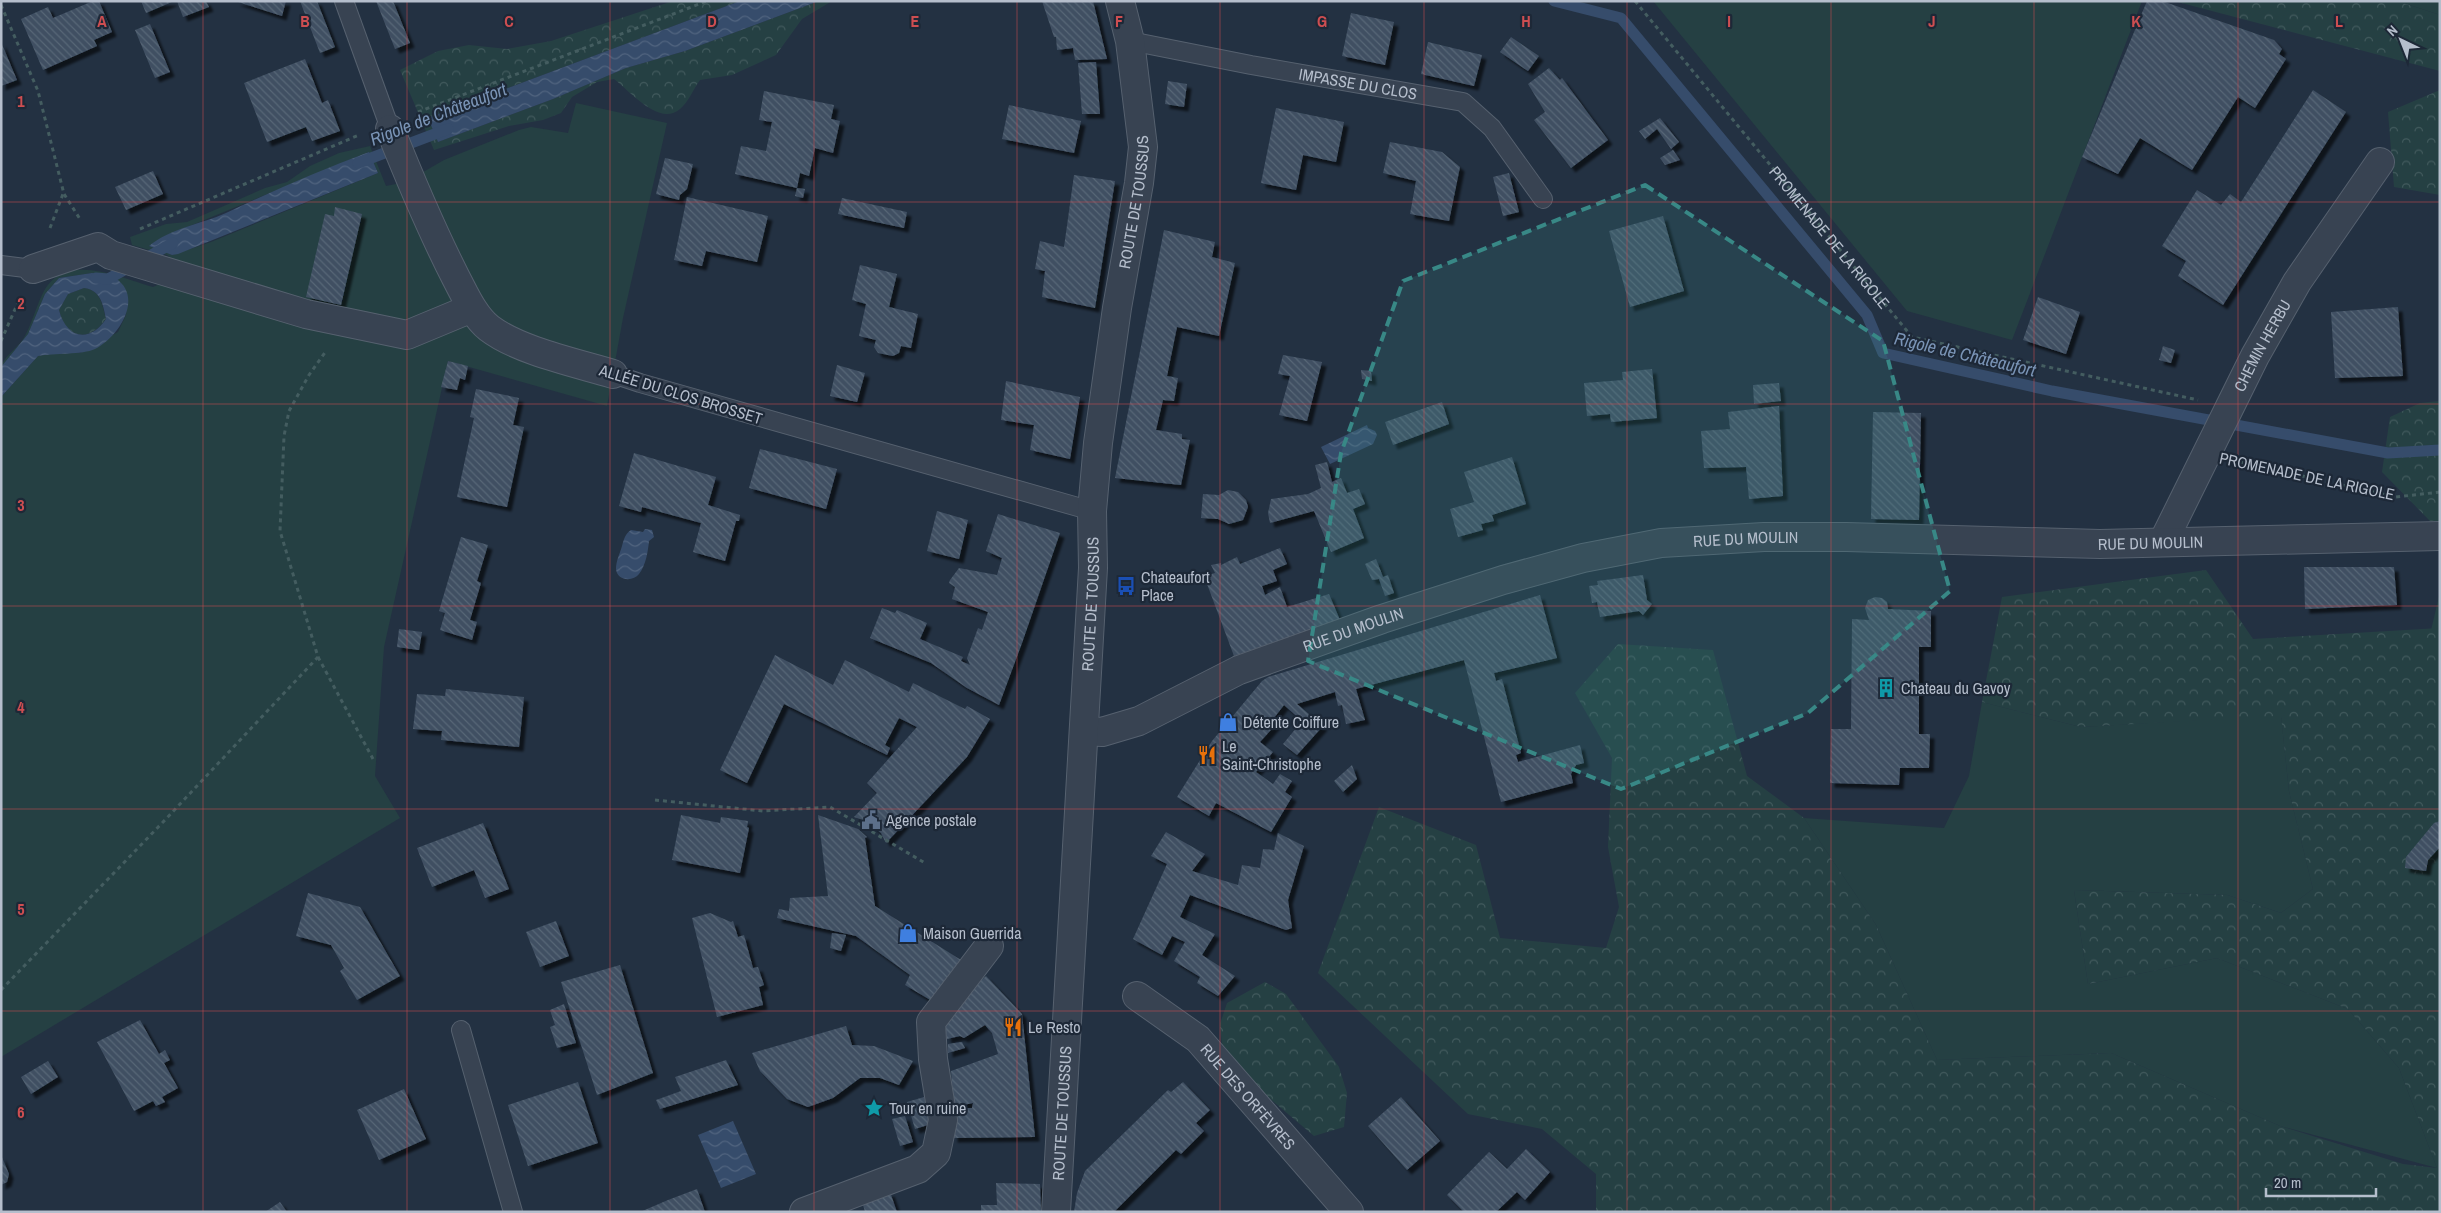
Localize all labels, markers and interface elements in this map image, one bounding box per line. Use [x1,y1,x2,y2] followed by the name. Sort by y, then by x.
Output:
[97,10,107,32] text: A
[300,10,310,32] text: B
[504,10,514,32] text: C
[707,10,717,32] text: D
[911,10,920,32] text: E
[1115,10,1123,32] text: F
[1317,10,1327,32] text: G
[1521,10,1531,32] text: H
[1727,10,1731,32] text: I
[1928,10,1936,32] text: J
[2131,10,2141,32] text: K
[2335,10,2343,32] text: L
[2376,15,2426,65] north arrow
[2383,21,2401,40] text: N
[1297,63,1419,105] street label: IMPASSE DU CLOS
[366,76,511,152] water label: Rigole de Châteaufort
[17,90,25,112] text: 1
[1113,134,1154,270] street label: ROUTE DE TOUSSUS
[1764,161,1895,313] street label: PROMENADE DE LA RIGOLE
[17,292,25,314] text: 2
[2228,296,2296,395] street label: CHEMIN HERBU
[1892,326,2039,383] water label: Rigole de Châteaufort
[596,358,765,429] street label: ALLÉE DU CLOS BROSSET
[2217,447,2397,505] street label: PROMENADE DE LA RIGOLE
[17,494,25,516] text: 3
[1693,526,1798,552] street label: RUE DU MOULIN
[2098,531,2203,555] street label: RUE DU MOULIN
[1076,536,1104,672] street label: ROUTE DE TOUSSUS
[1141,566,1210,606] place label: Chateaufort Place
[1115,575,1137,597] bus stop icon: Chateaufort Place
[1300,602,1406,657] street label: RUE DU MOULIN
[1875,677,1897,699] building icon: Chateau du Gavoy
[1901,677,2011,699] place label: Chateau du Gavoy
[17,696,25,718] text: 4
[1217,711,1239,733] shop icon: Détente Coiffure
[1243,711,1339,733] place label: Détente Coiffure
[1222,735,1321,775] place label: Le Saint-Christophe
[1196,744,1218,766] restaurant icon: Le Saint-Christophe
[860,809,882,831] public building icon: Agence postale
[885,809,976,831] place label: Agence postale
[17,898,25,920] text: 5
[897,922,919,944] shop icon: Maison Guerrida
[923,922,1022,944] place label: Maison Guerrida
[1002,1016,1024,1038] restaurant icon: Le Resto
[1028,1016,1081,1038] place label: Le Resto
[1196,1039,1301,1155] street label: RUE DES ORFÈVRES
[1047,1045,1077,1181] street label: ROUTE DE TOUSSUS
[863,1097,885,1119] place icon: Tour en ruine
[889,1097,966,1119] place label: Tour en ruine
[17,1101,25,1123] text: 6
[2266,1166,2376,1198] scale bar
[2274,1172,2301,1193] text: 20 m

